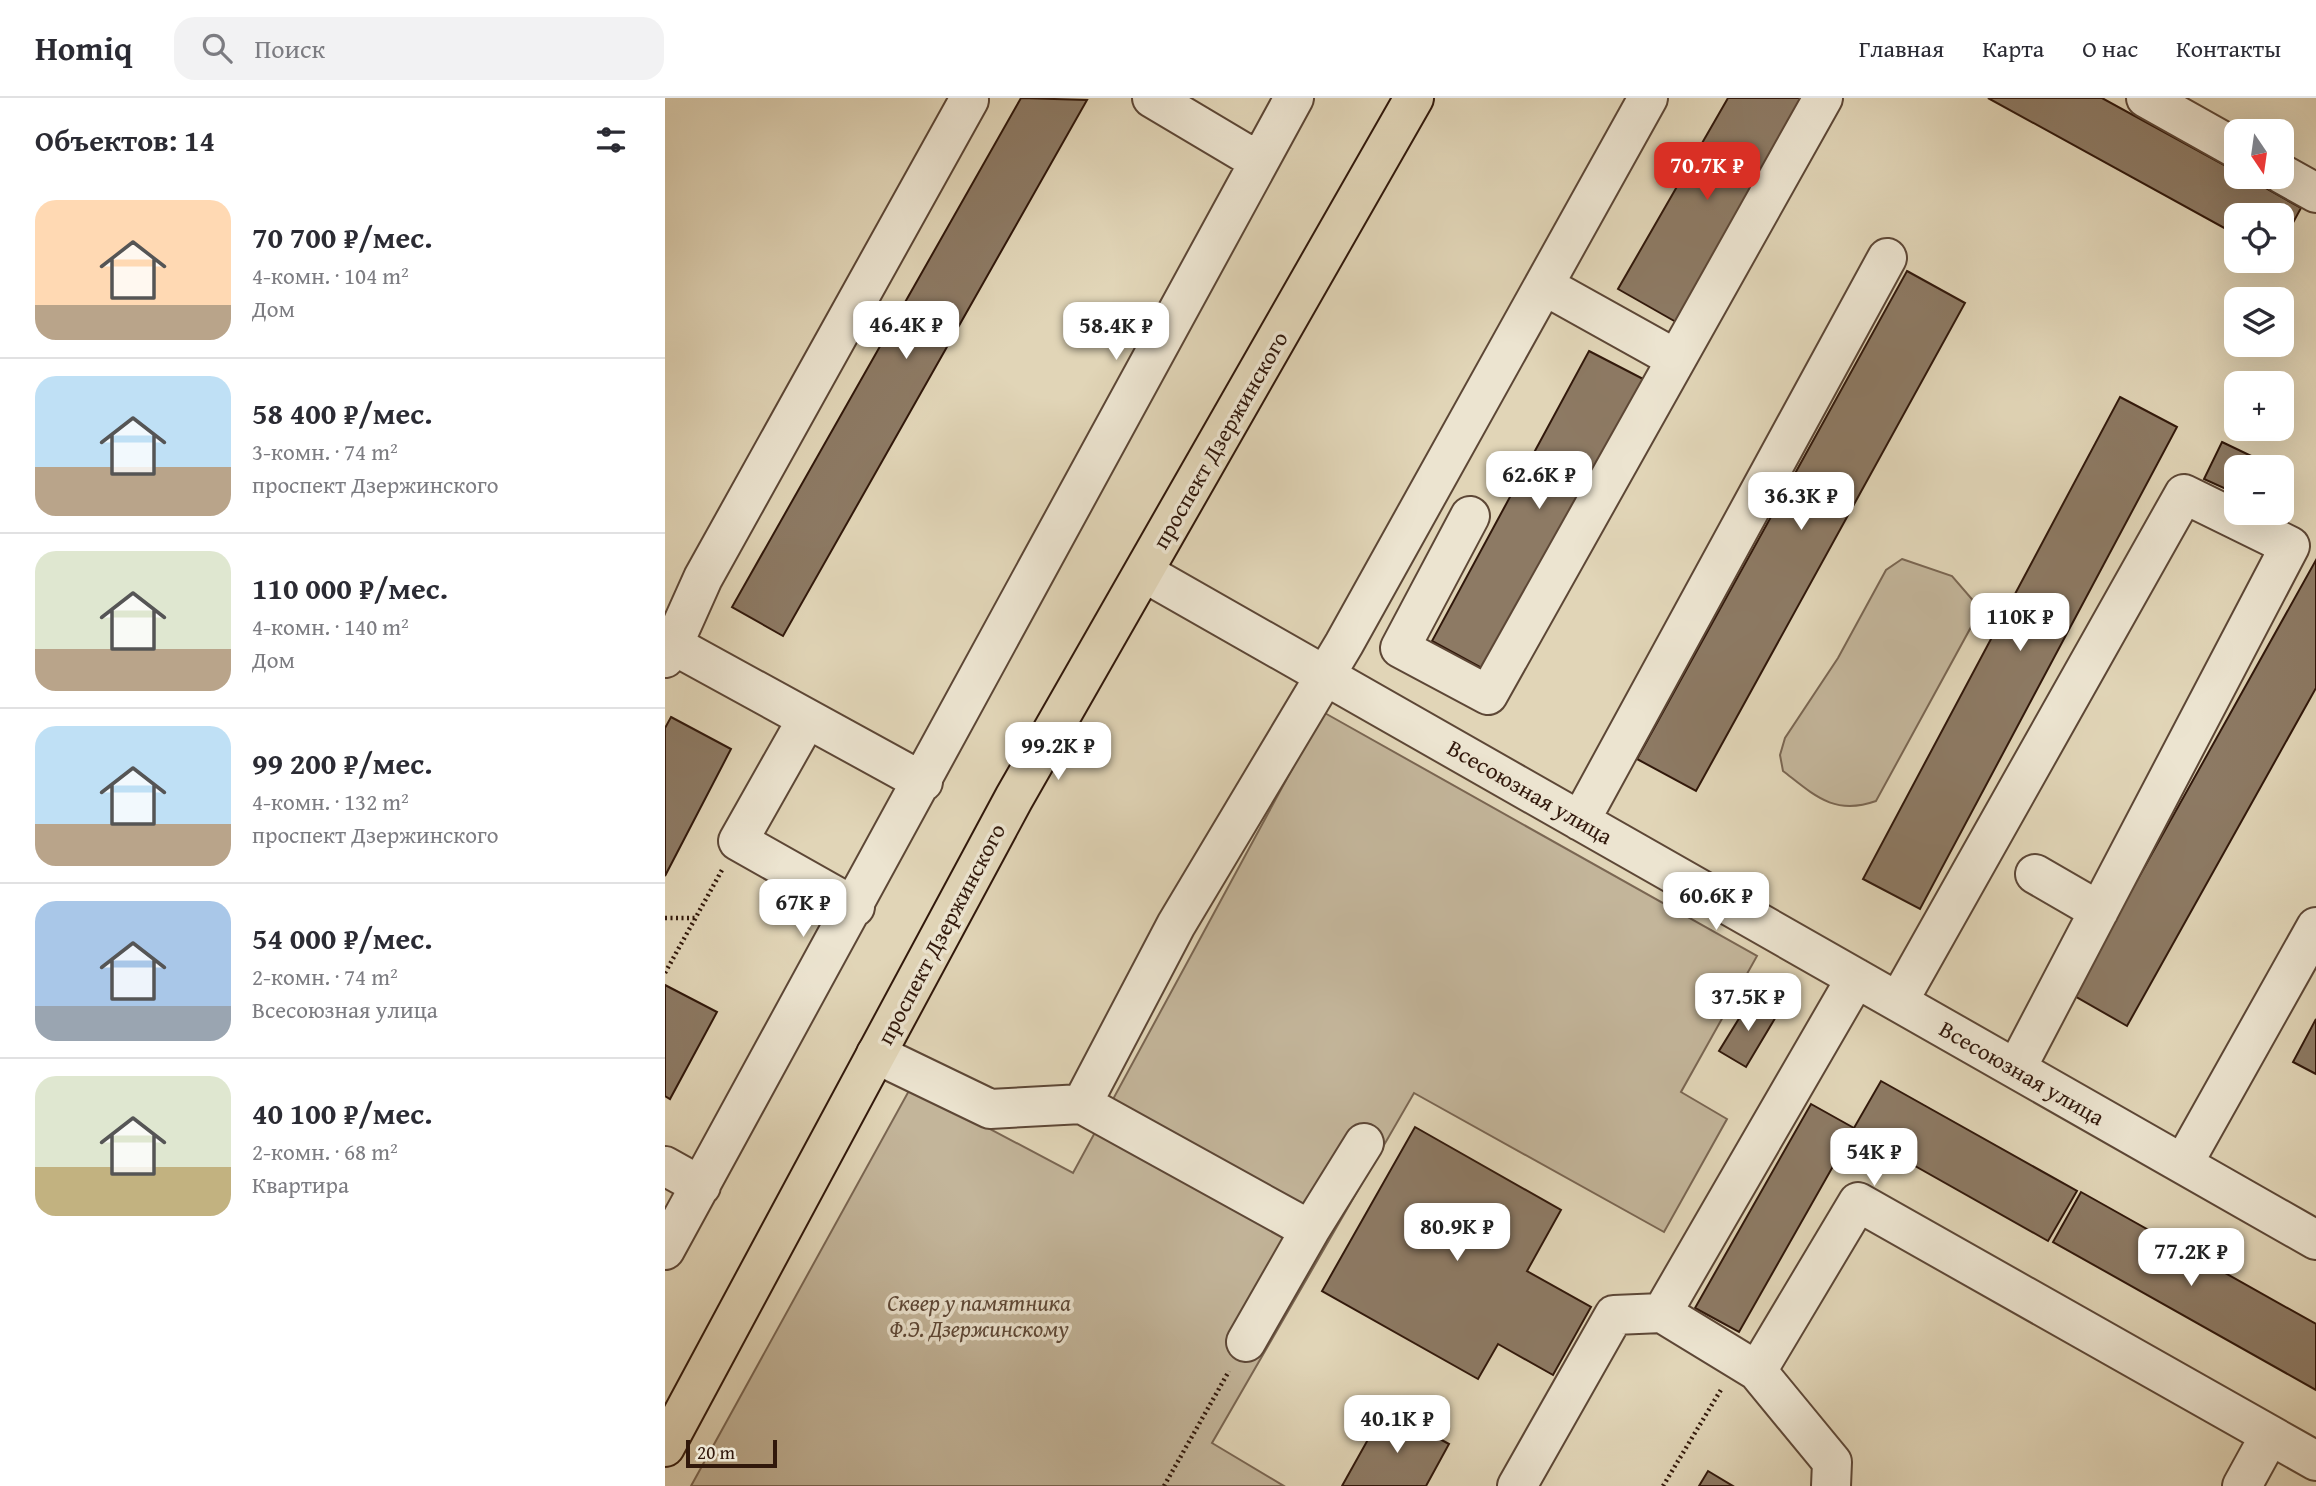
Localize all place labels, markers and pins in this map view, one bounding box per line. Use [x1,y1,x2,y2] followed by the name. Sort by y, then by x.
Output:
[1642,142,1772,202] pin: 70.7K ₽
[841,302,971,361] pin: 46.4K ₽
[1051,302,1181,362] pin: 58.4K ₽
[1474,452,1604,511] pin: 62.6K ₽
[1736,472,1866,532] pin: 36.3K ₽
[1963,594,2077,653] pin: 110K ₽
[993,722,1123,782] pin: 99.2K ₽
[1651,872,1781,932] pin: 60.6K ₽
[754,880,852,939] pin: 67K ₽
[1683,974,1813,1033] pin: 37.5K ₽
[1825,1128,1923,1188] pin: 54K ₽
[1392,1204,1522,1263] pin: 80.9K ₽
[2126,1228,2256,1288] pin: 77.2K ₽
[1332,1396,1462,1455] pin: 40.1K ₽

